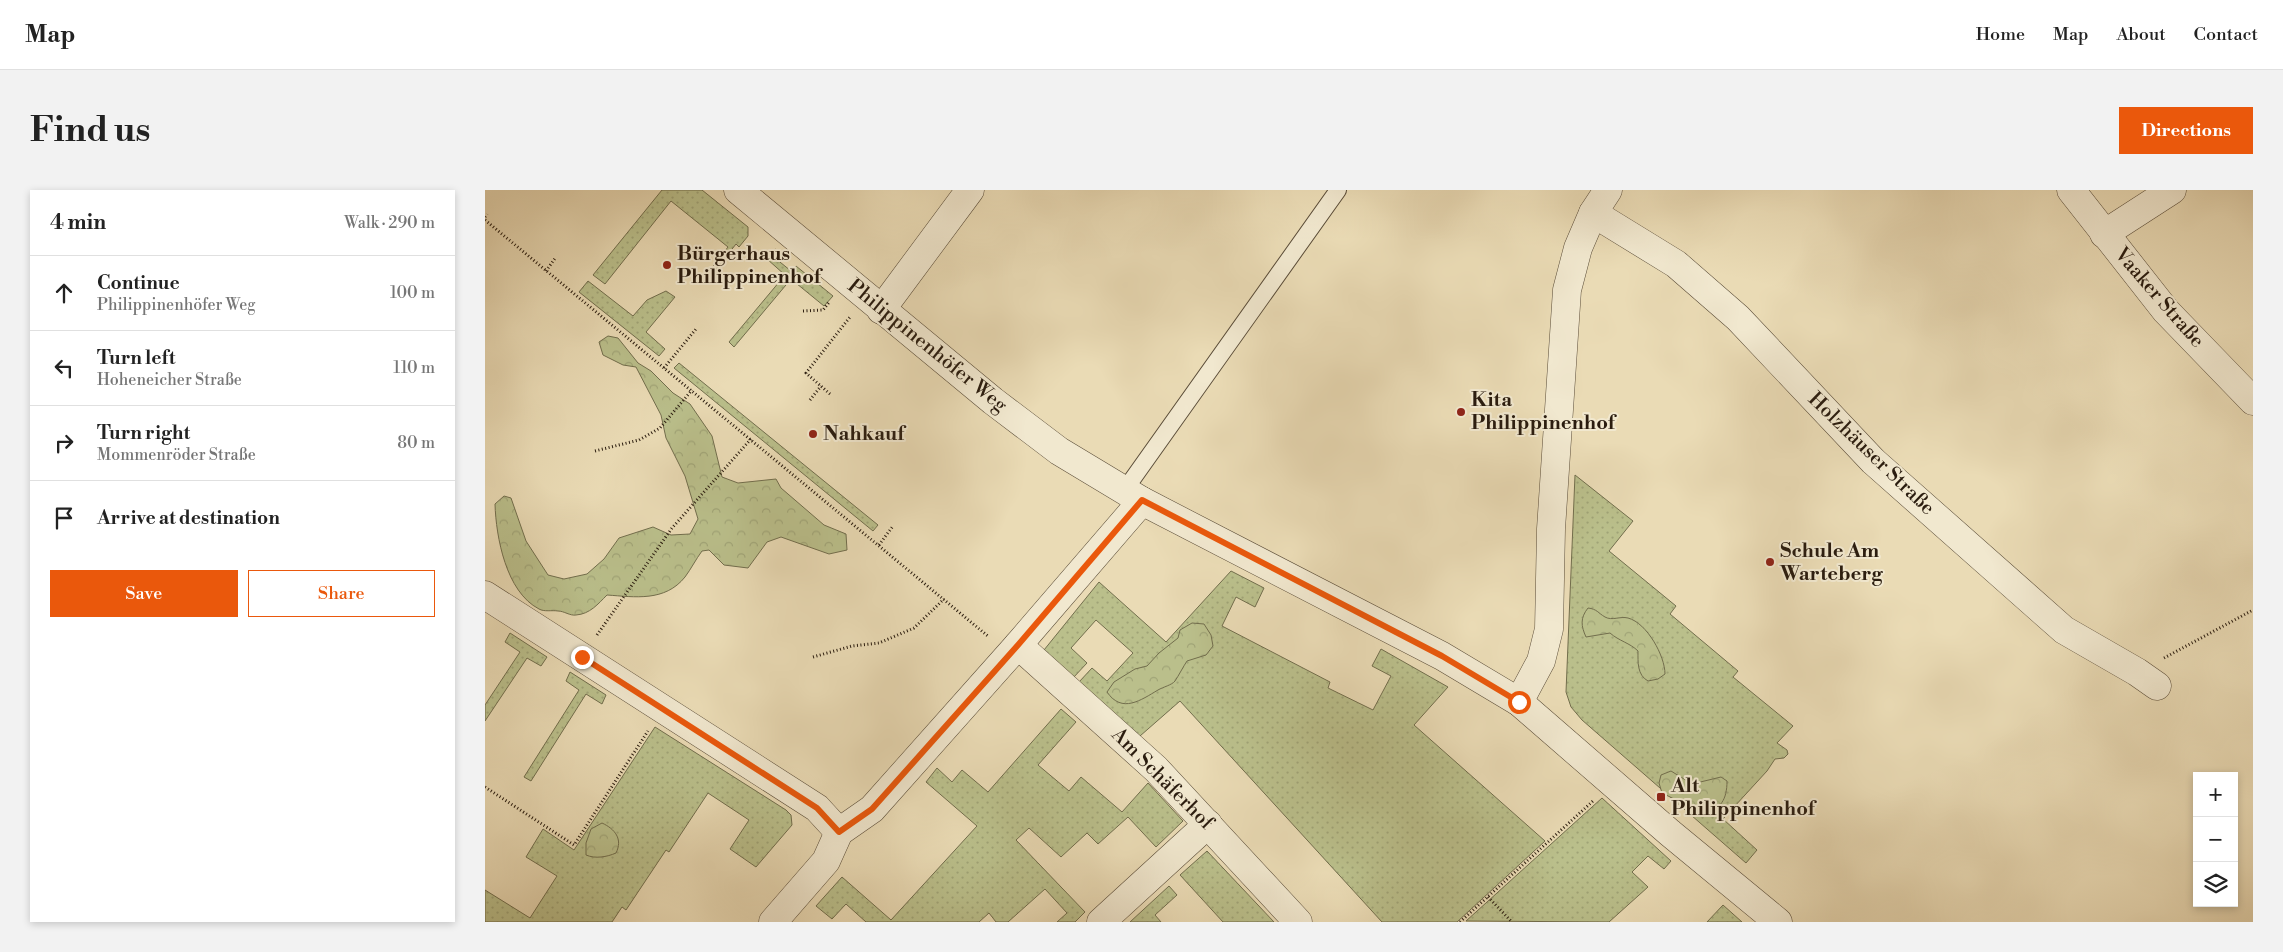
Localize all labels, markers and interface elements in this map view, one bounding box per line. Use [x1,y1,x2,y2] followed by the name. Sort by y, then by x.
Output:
[25,20,75,50] text: Map
[1976,23,2025,46] text: Home
[2053,23,2089,46] text: Map
[2117,23,2166,46] text: About
[2194,23,2258,46] text: Contact
[2119,107,2253,154] button: Directions
[30,109,150,152] text: Find us
[50,210,106,236] text: 4 min
[344,213,435,233] text: Walk · 290 m
[677,242,824,290] place label: Bürgerhaus Philippinenhof
[2108,242,2209,353] street label: Vaaker Straße
[661,259,673,271] marker: Bürgerhaus Philippinenhof
[97,271,180,295] text: Continue
[842,274,1012,418] street label: Philippinenhöfer Weg
[50,279,78,307] icon: ahead
[390,283,435,303] text: 100 m
[97,295,256,315] text: Philippinenhöfer Weg
[97,346,176,370] text: Turn left
[50,354,78,382] icon: left
[393,358,435,378] text: 110 m
[97,370,242,390] text: Hoheneicher Straße
[1802,387,1940,521] street label: Holzhäuser Straße
[1471,388,1618,436] place label: Kita Philippinenhof
[1455,406,1467,418] marker: Kita Philippinenhof
[97,421,190,445] text: Turn right
[823,422,907,447] place label: Nahkauf
[807,428,819,440] marker: Nahkauf
[50,429,78,457] icon: right
[397,433,435,453] text: 80 m
[97,445,256,465] text: Mommenröder Straße
[50,504,78,532] icon: arrive
[97,506,280,530] text: Arrive at destination
[1779,539,1883,587] place label: Schule Am Warteberg
[1764,556,1776,568] marker: Schule Am Warteberg
[50,570,238,617] button: Save
[248,570,435,617] button: Share
[571,646,594,669] route end
[1508,691,1531,714] route start
[1105,722,1219,836] street label: Am Schäferhof
[2193,772,2238,907] map controls
[2193,772,2238,817] button: +
[1670,774,1818,822] place label: Alt Philippinenhof
[1655,791,1667,803] marker: Alt Philippinenhof
[2193,817,2238,862] button: −
[2193,862,2238,907] button: layers

